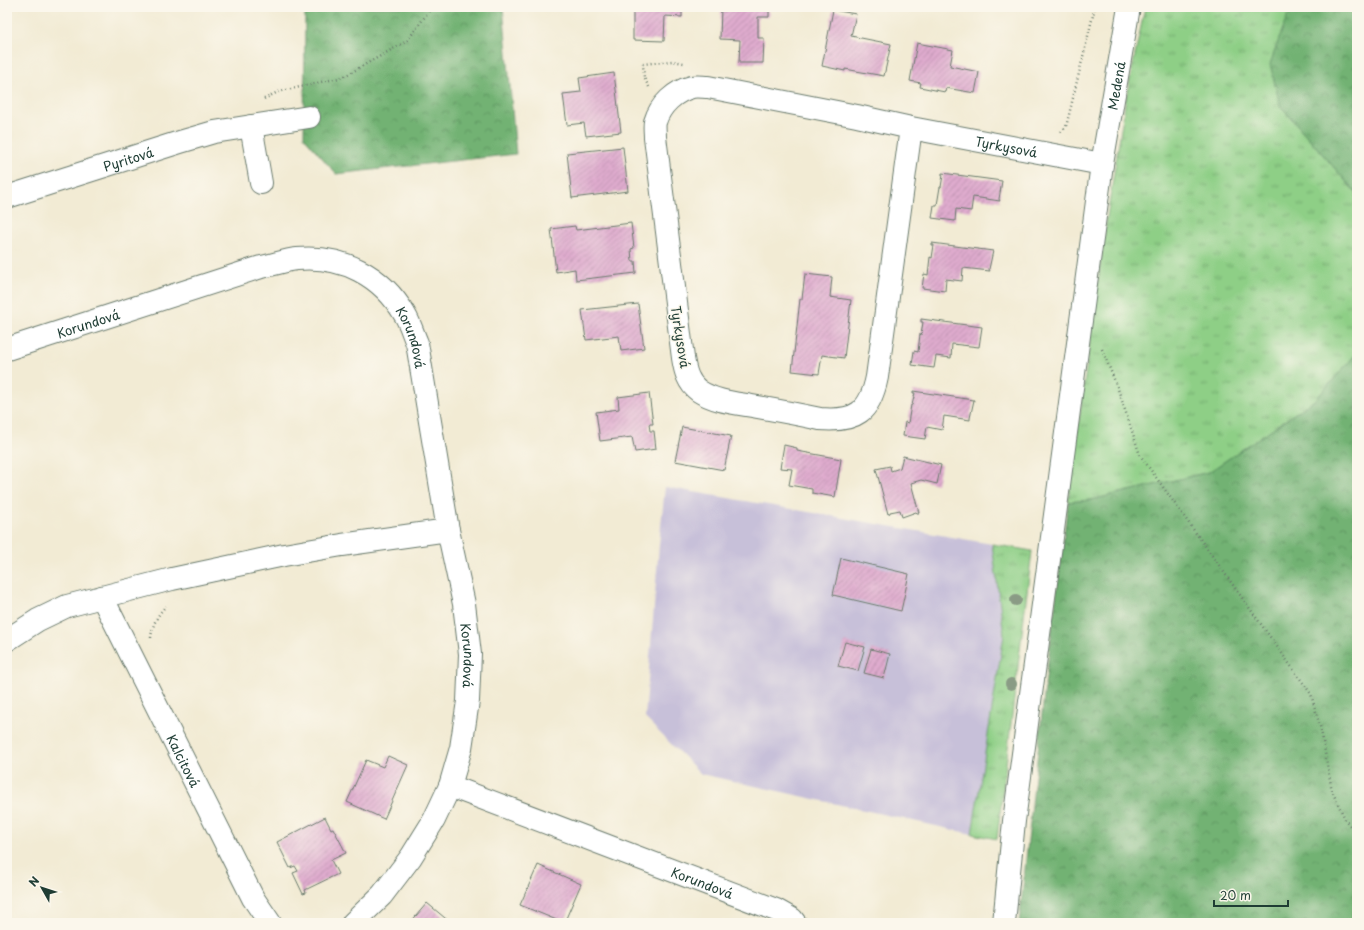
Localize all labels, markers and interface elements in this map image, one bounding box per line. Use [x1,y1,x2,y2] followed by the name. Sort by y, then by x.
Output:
[1102,59,1129,111] street label: Medená
[974,131,1039,161] street label: Tyrkysová
[100,142,156,175] street label: Pyritová
[392,302,431,370] street label: Korundová
[54,304,122,342] street label: Korundová
[667,304,695,370] street label: Tyrkysová
[457,622,480,688] street label: Korundová
[163,731,205,790] street label: Kalcitová
[668,861,736,902] street label: Korundová
[22,868,62,908] north arrow
[24,872,43,890] text: N
[1214,882,1288,908] scale bar
[1220,886,1251,904] text: 20 m

